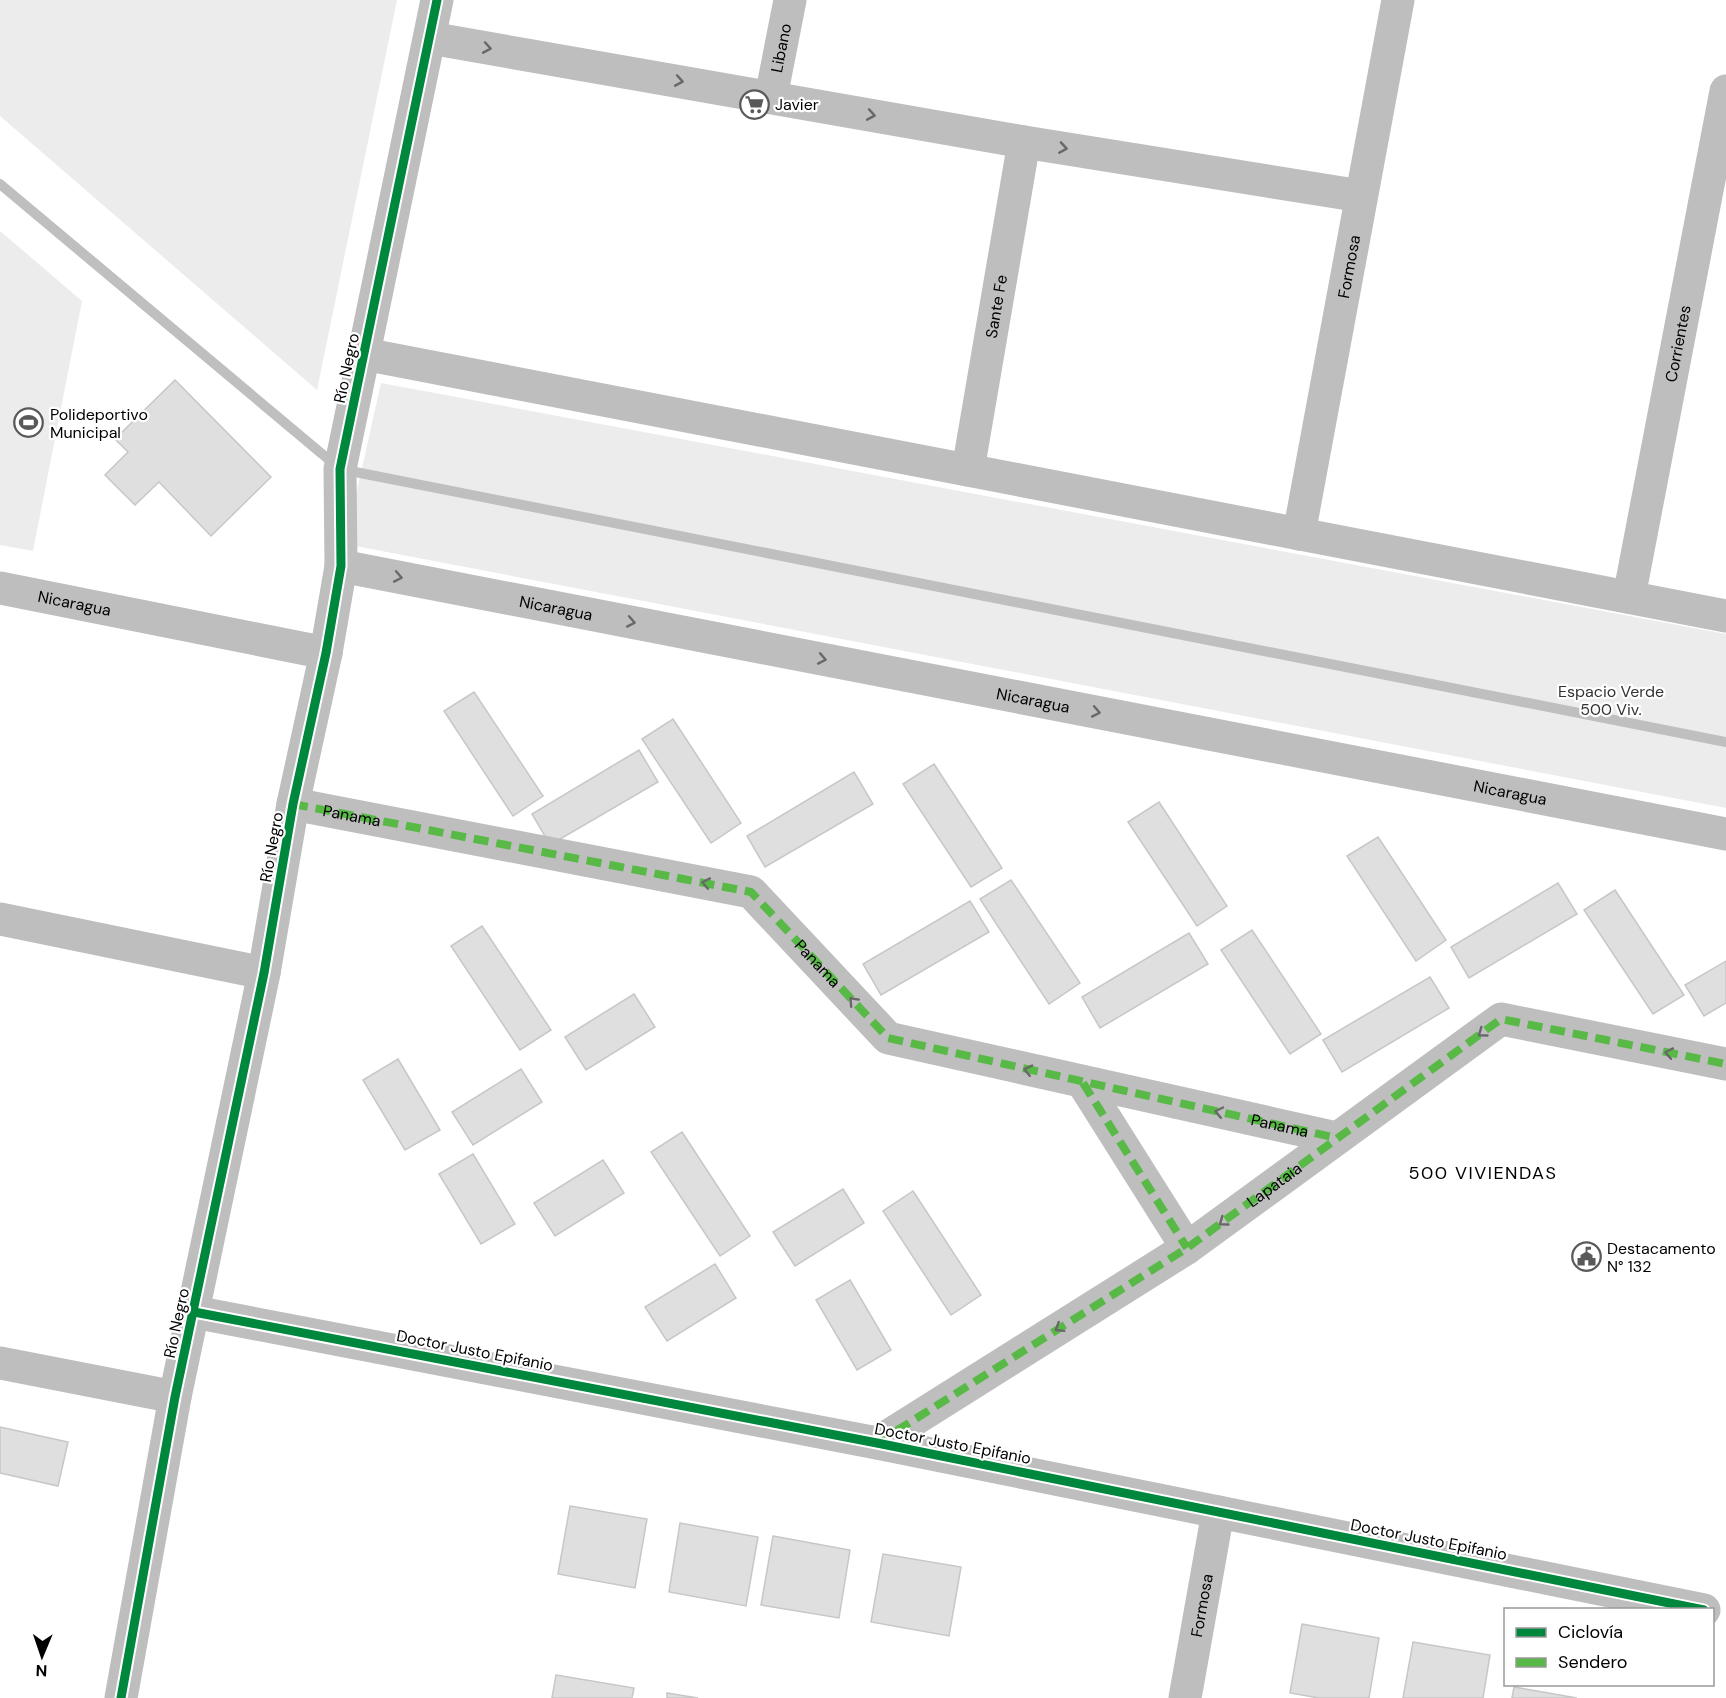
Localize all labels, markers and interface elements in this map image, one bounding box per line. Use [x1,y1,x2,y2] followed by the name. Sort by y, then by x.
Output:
[766,22,796,74] street label: Libano
[483,41,492,53] one-way arrow
[674,74,684,87] one-way arrow
[738,88,770,120] supermarket icon: Javier
[775,94,819,115] place label: Javier
[866,108,876,121] one-way arrow
[1059,142,1068,154] one-way arrow
[1333,233,1365,300] street label: Formosa
[981,273,1012,340] street label: Sante Fe
[1660,303,1696,384] street label: Corrientes
[329,331,364,405] street label: Río Negro
[50,404,148,443] place label: Polideportivo Municipal
[13,407,45,439] sports icon: Polideportivo Municipal
[393,570,403,583] one-way arrow
[36,586,113,621] street label: Nicaragua
[517,591,594,625] street label: Nicaragua
[625,615,635,628] one-way arrow
[817,652,827,665] one-way arrow
[1558,681,1664,720] park label: Espacio Verde 500 Viv.
[995,683,1072,718] street label: Nicaragua
[1091,705,1101,718] one-way arrow
[1472,775,1549,810] street label: Nicaragua
[321,800,383,832] street label: Panama
[255,810,288,884] street label: Río Negro
[701,877,711,890] one-way arrow
[790,935,845,992] street label: Panama
[849,997,860,1007] one-way arrow
[1477,1025,1488,1036] one-way arrow
[1664,1047,1674,1060] one-way arrow
[1023,1065,1033,1078] one-way arrow
[1214,1106,1224,1119] one-way arrow
[1249,1109,1311,1142] street label: Panama
[1243,1158,1306,1212] street label: Lapataia
[1409,1161,1557,1185] district label: 500 VIVIENDAS
[1218,1215,1229,1226] one-way arrow
[1607,1238,1716,1277] place label: Destacamento N° 132
[1570,1241,1602,1273] public building icon: Destacamento N° 132
[159,1286,194,1360] street label: Río Negro
[1055,1321,1065,1333] one-way arrow
[395,1325,555,1376] street label: Doctor Justo Epifanio
[873,1418,1033,1469] street label: Doctor Justo Epifanio
[1349,1514,1509,1565] street label: Doctor Justo Epifanio
[1186,1572,1218,1639] street label: Formosa
[1504,1608,1714,1686] legend
[1558,1620,1623,1644] text: Ciclovía
[12,1626,72,1686] north arrow
[1558,1650,1628,1674] text: Sendero
[35,1660,48,1681] text: N

